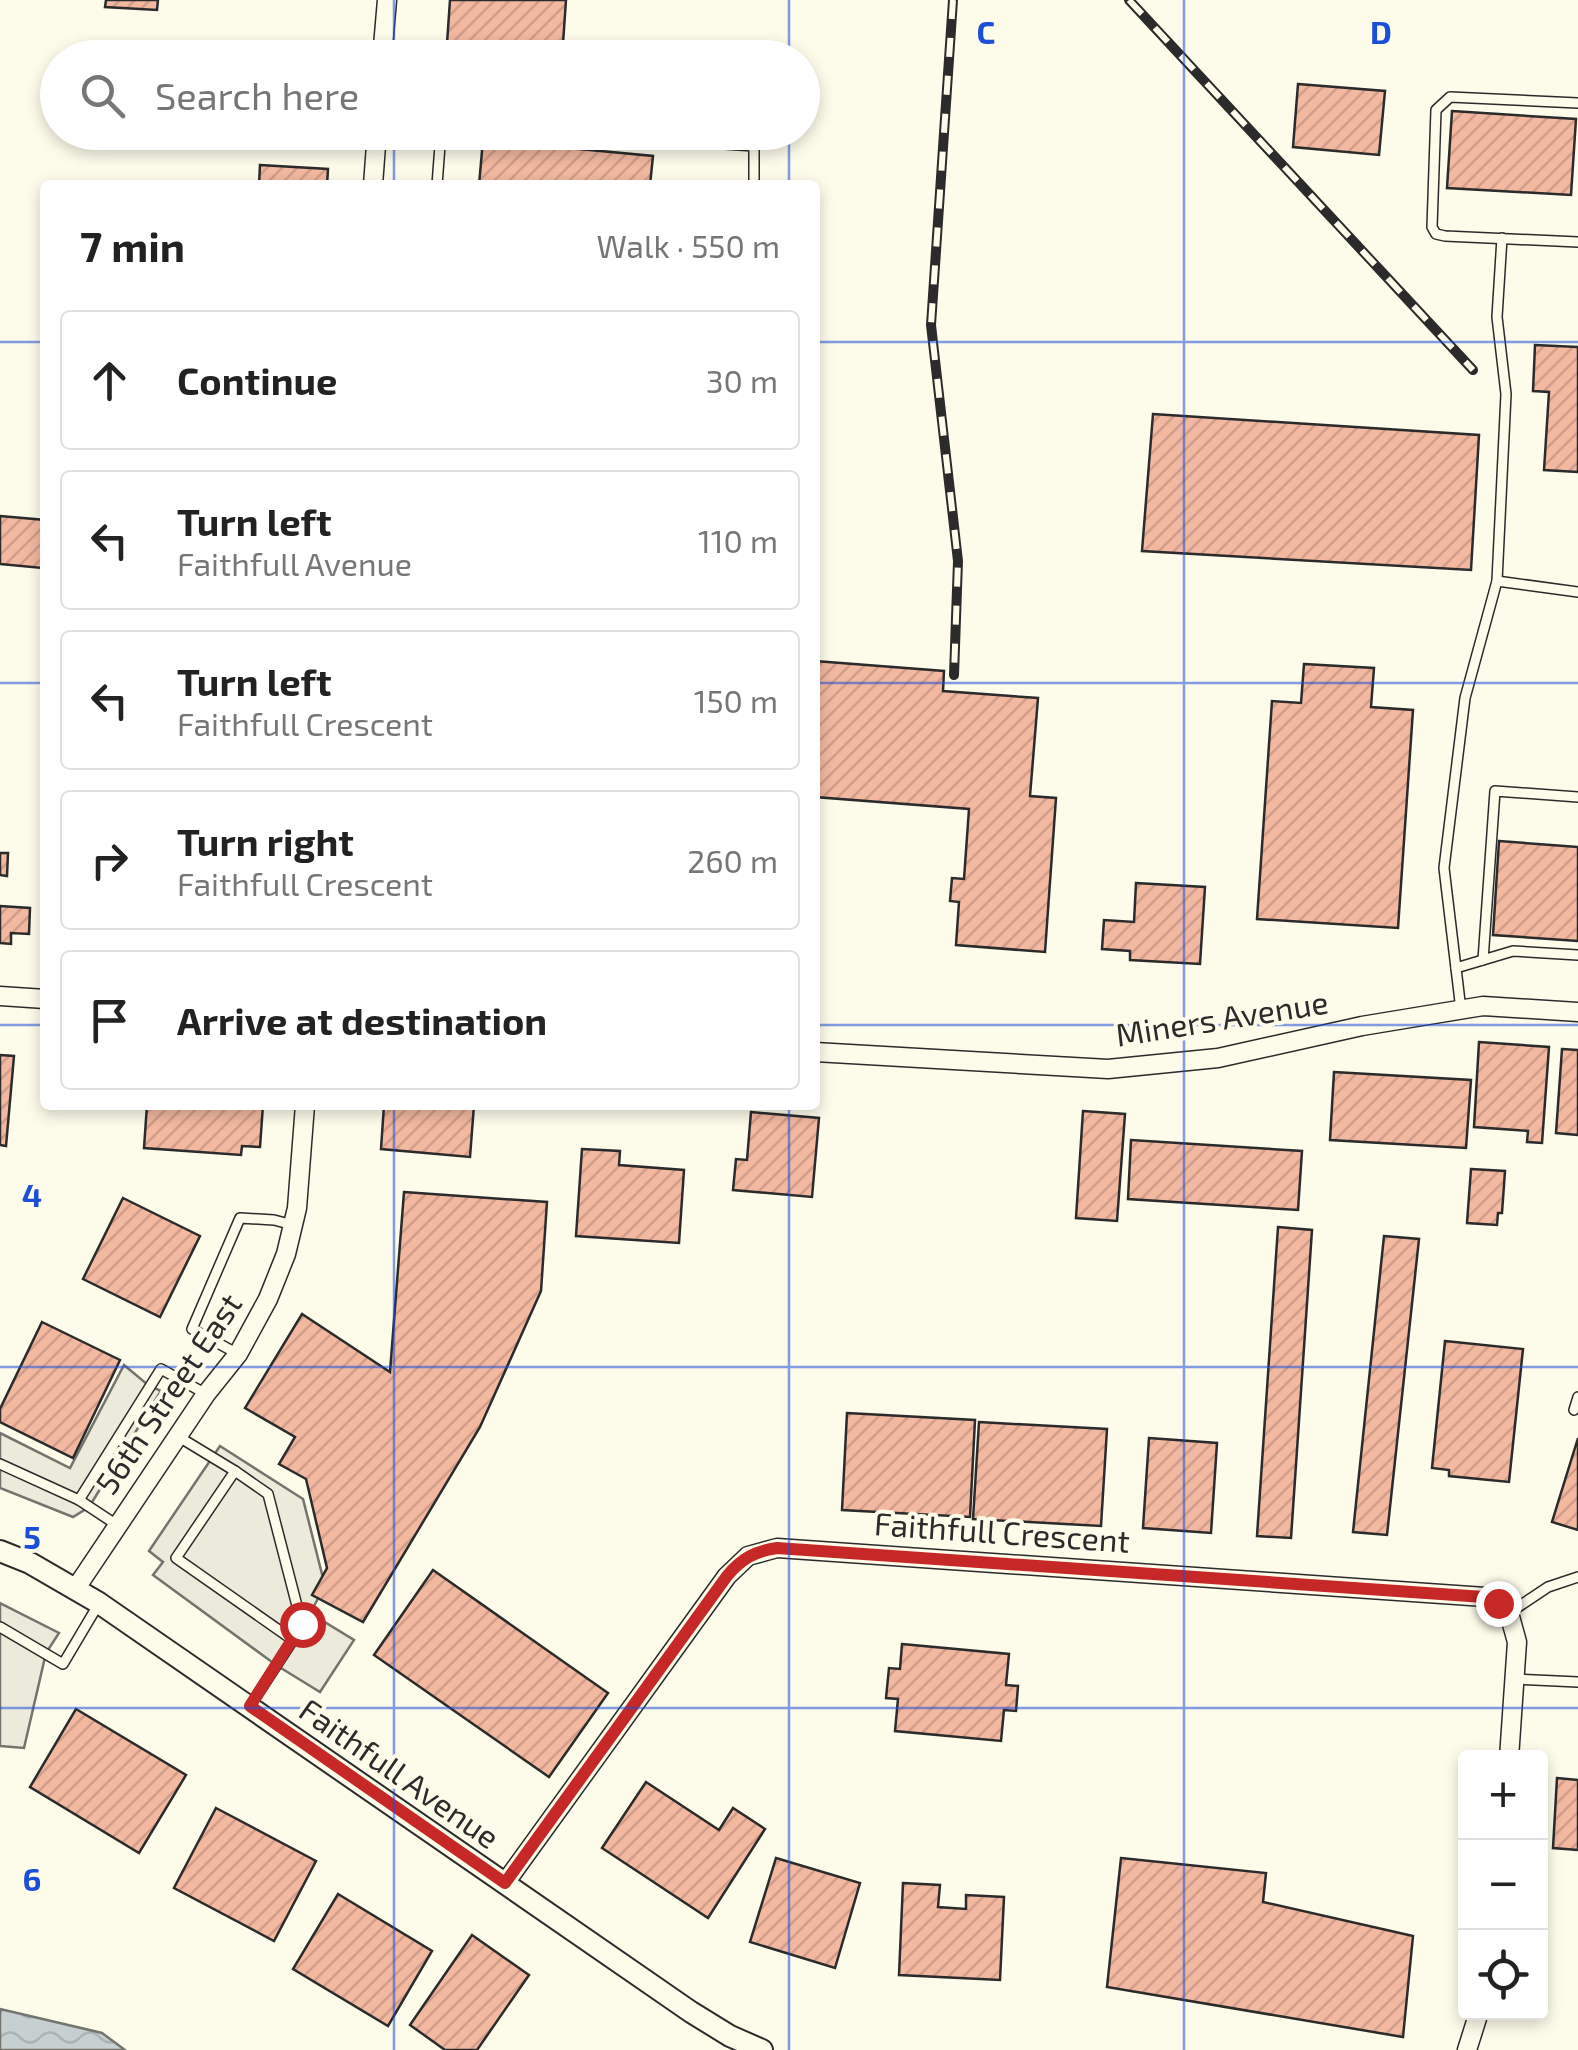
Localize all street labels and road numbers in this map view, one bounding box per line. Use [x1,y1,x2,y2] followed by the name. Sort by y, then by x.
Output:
[1113,981,1331,1053] street label: Miners Avenue
[86,1286,248,1500] street label: 56th Street East
[873,1503,1131,1559] street label: Faithfull Crescent
[293,1689,507,1855] street label: Faithfull Avenue

